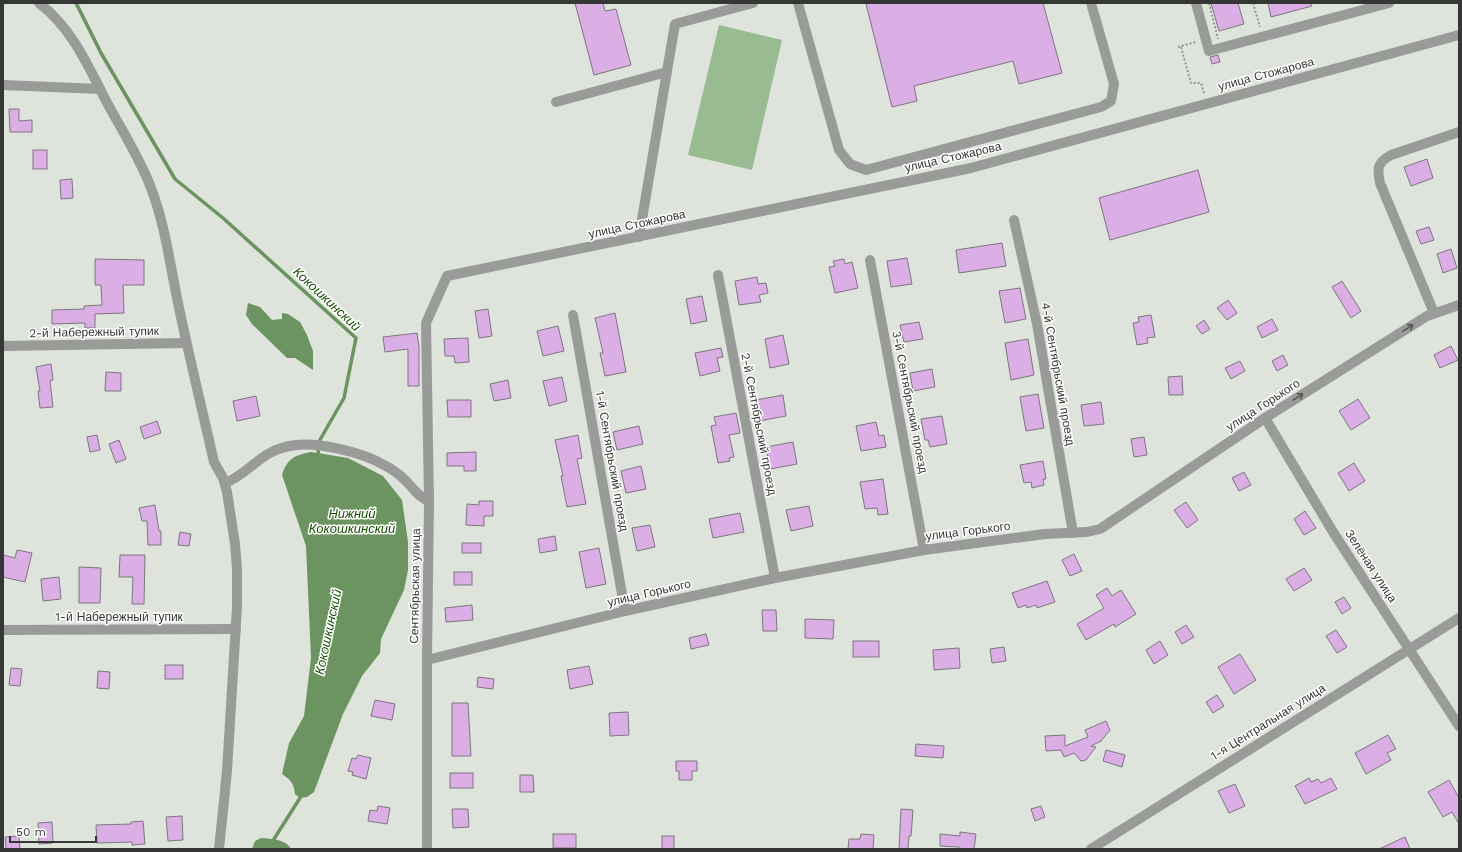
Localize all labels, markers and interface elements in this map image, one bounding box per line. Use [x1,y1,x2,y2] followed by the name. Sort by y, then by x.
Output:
[1217,54,1316,94] street label: улица Стожарова
[903,139,1003,175] street label: улица Стожарова
[587,207,687,241] street label: улица Стожарова
[290,264,364,334] water label: Кокошкинский
[1038,301,1078,447] street label: 4-й Сентябрьский проезд
[29,324,160,340] street label: 2-й Набережный тупик
[1402,324,1413,332] one-way arrow
[889,330,931,474] street label: 3-й Сентябрьский проезд
[738,352,780,496] street label: 2-й Сентябрьский проезд
[1223,376,1303,434] street label: улица Горького
[593,390,631,532] street label: 1-й Сентябрьский проезд
[1292,393,1304,401] one-way arrow
[309,506,395,536] water label: Нижний Кокошкинский
[925,519,1011,543] street label: улица Горького
[1342,527,1400,605] street label: Зелёная улица
[407,528,423,644] street label: Сентябрьская улица
[606,577,692,609] street label: улица Горького
[312,588,344,676] water label: Кокошкинский
[55,610,184,624] street label: 1-й Набережный тупик
[1208,681,1328,763] street label: 1-я Центральная улица
[10,818,96,844] scale bar
[16,825,46,839] text: 50 m

